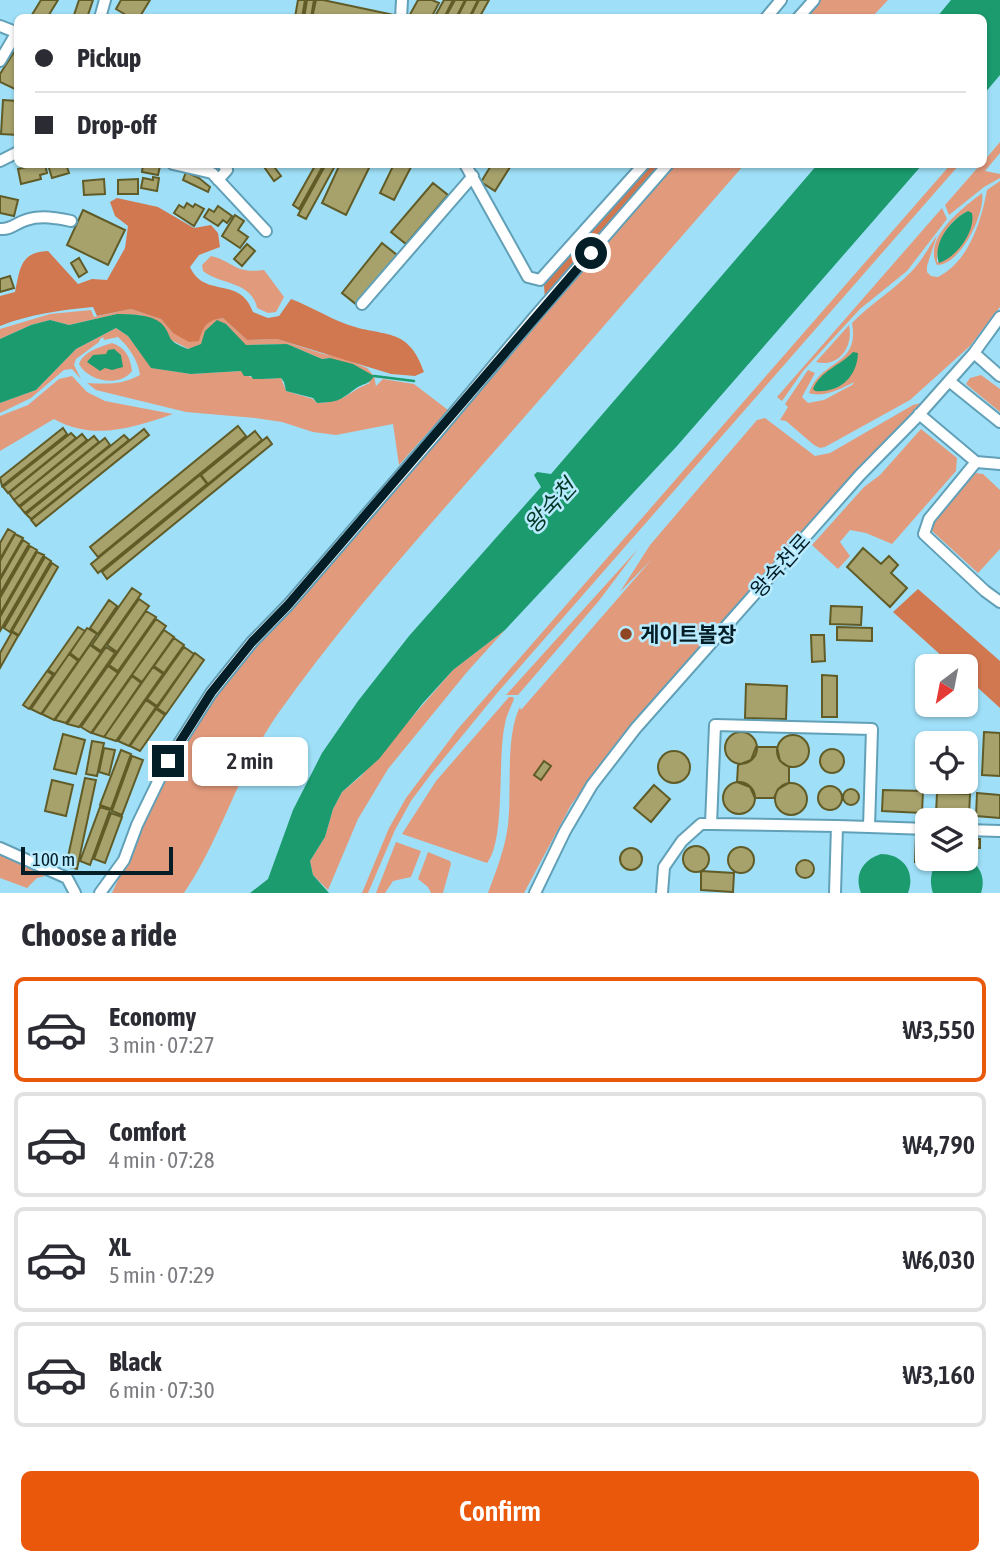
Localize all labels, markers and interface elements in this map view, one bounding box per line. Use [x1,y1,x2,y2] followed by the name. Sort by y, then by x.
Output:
[77,43,141,73] text: Pickup
[77,110,157,140] text: Drop-off
[575,237,607,269] route start
[519,472,583,538] water label: 왕숙천
[745,528,815,602] street label: 왕숙천로
[640,622,737,646] place label: 게이트볼장
[618,626,634,642] marker: 게이트볼장
[915,654,978,718] north arrow
[915,654,978,871] map controls
[915,731,978,794] button: locate
[192,736,308,786] callout: 2 min
[152,745,184,777] route end
[227,748,273,774] text: 2 min
[915,808,978,871] button: layers
[21,844,173,876] scale bar
[32,848,75,870] text: 100 m
[21,916,177,953] text: Choose a ride
[25,998,88,1061] icon: car
[109,1002,196,1032] text: Economy
[903,1015,975,1045] text: ₩3,550
[109,1032,215,1058] text: 3 min · 07:27
[25,1113,88,1176] icon: car
[109,1117,186,1147] text: Comfort
[903,1130,975,1160] text: ₩4,790
[109,1147,215,1173] text: 4 min · 07:28
[25,1228,88,1291] icon: car
[109,1232,131,1262] text: XL
[903,1245,975,1275] text: ₩6,030
[109,1262,215,1288] text: 5 min · 07:29
[25,1343,88,1406] icon: car
[109,1347,161,1377] text: Black
[903,1360,975,1390] text: ₩3,160
[109,1377,215,1403] text: 6 min · 07:30
[21,1471,979,1551] button: Confirm

